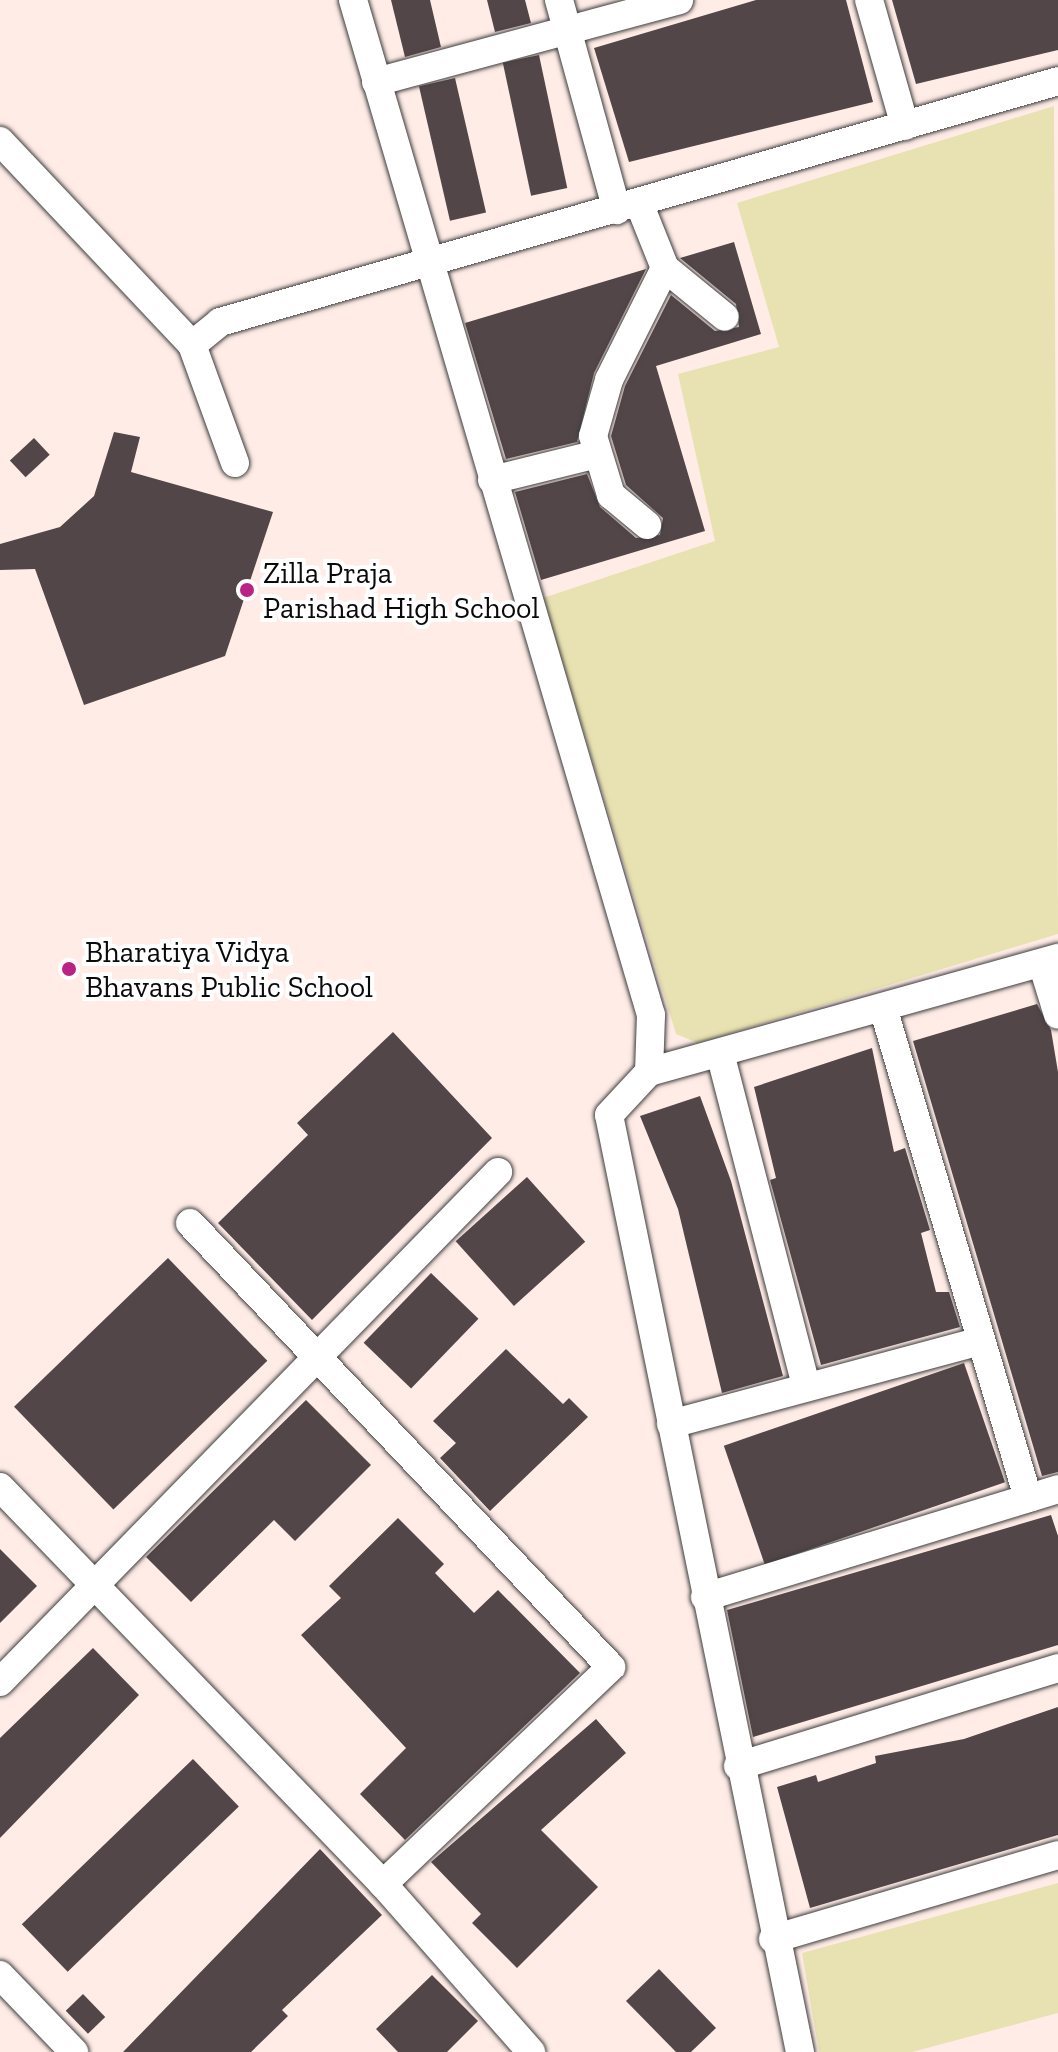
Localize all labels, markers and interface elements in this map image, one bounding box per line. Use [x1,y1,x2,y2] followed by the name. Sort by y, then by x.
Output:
[263,555,540,626] place label: Zilla Praja Parishad High School
[238,581,256,599] marker: Zilla Praja Parishad High School
[85,934,373,1004] place label: Bharatiya Vidya Bhavans Public School
[60,960,78,978] marker: Bharatiya Vidya Bhavans Public School

